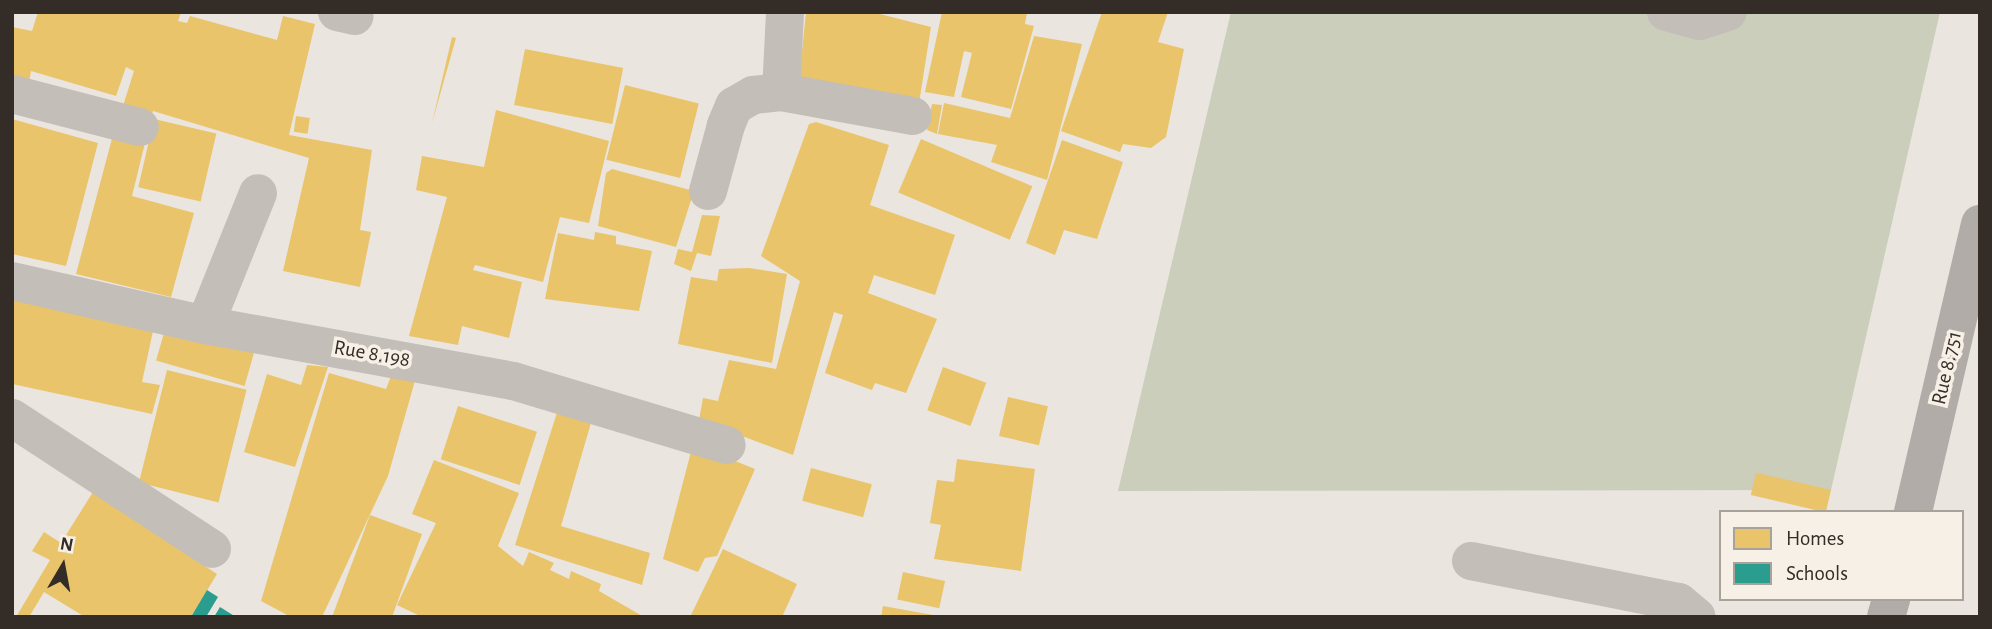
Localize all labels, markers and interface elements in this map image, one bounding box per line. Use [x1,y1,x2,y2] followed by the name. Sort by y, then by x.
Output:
[1926,329,1968,407] street label: Rue 8.751
[332,335,412,373] street label: Rue 8.198
[1719,510,1964,601] legend
[1786,528,1844,549] text: Homes
[28,531,98,601] north arrow
[59,534,75,555] text: N
[1786,563,1848,584] text: Schools

